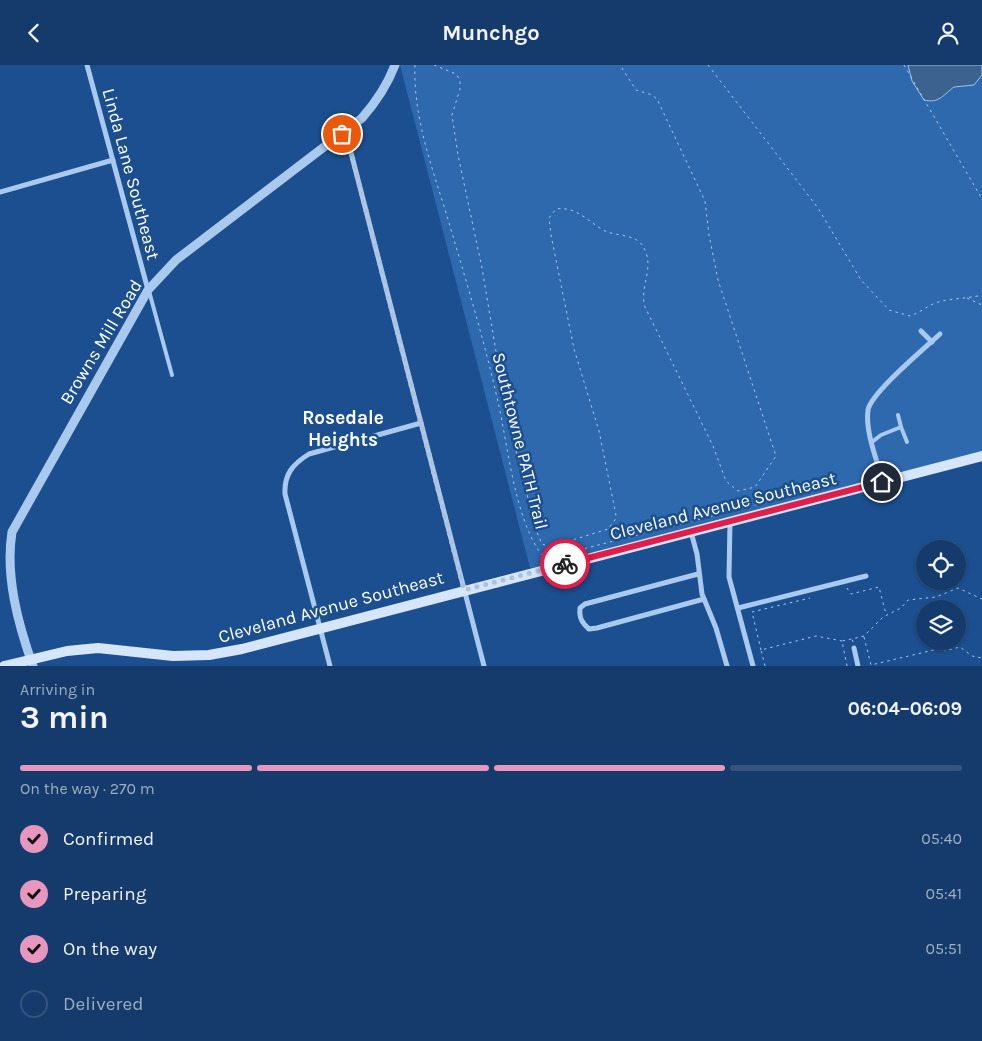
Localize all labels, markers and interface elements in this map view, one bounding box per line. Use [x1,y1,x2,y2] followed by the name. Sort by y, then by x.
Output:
[20,19,48,47] icon: back
[934,19,962,47] icon: person
[442,20,540,46] text: Munchgo
[97,86,165,262] street label: Linda Lane Southeast
[321,113,363,155] pin
[328,120,356,148] icon: bag
[55,276,147,408] street label: Browns Mill Road
[487,350,553,532] street label: Southtowne PATH Trail
[302,407,384,451] district label: Rosedale Heights
[861,461,903,503] pin
[608,467,839,545] street label: Cleveland Avenue Southeast
[868,468,896,496] icon: home
[540,539,590,589] courier
[916,540,966,650] map controls
[916,540,966,590] button: locate
[551,550,579,578] icon: bike
[216,566,446,648] street label: Cleveland Avenue Southeast
[916,600,966,650] button: layers
[20,680,95,699] text: Arriving in
[848,698,962,720] text: 06:04–06:09
[20,699,109,736] text: 3 min
[20,779,155,798] text: On the way · 270 m
[20,825,48,853] icon: check
[63,828,154,850] text: Confirmed
[921,829,962,848] text: 05:40
[20,880,48,908] icon: check
[63,883,146,905] text: Preparing
[926,884,962,903] text: 05:41
[20,935,48,963] icon: check
[63,938,157,960] text: On the way
[925,939,962,958] text: 05:51
[63,993,143,1015] text: Delivered

